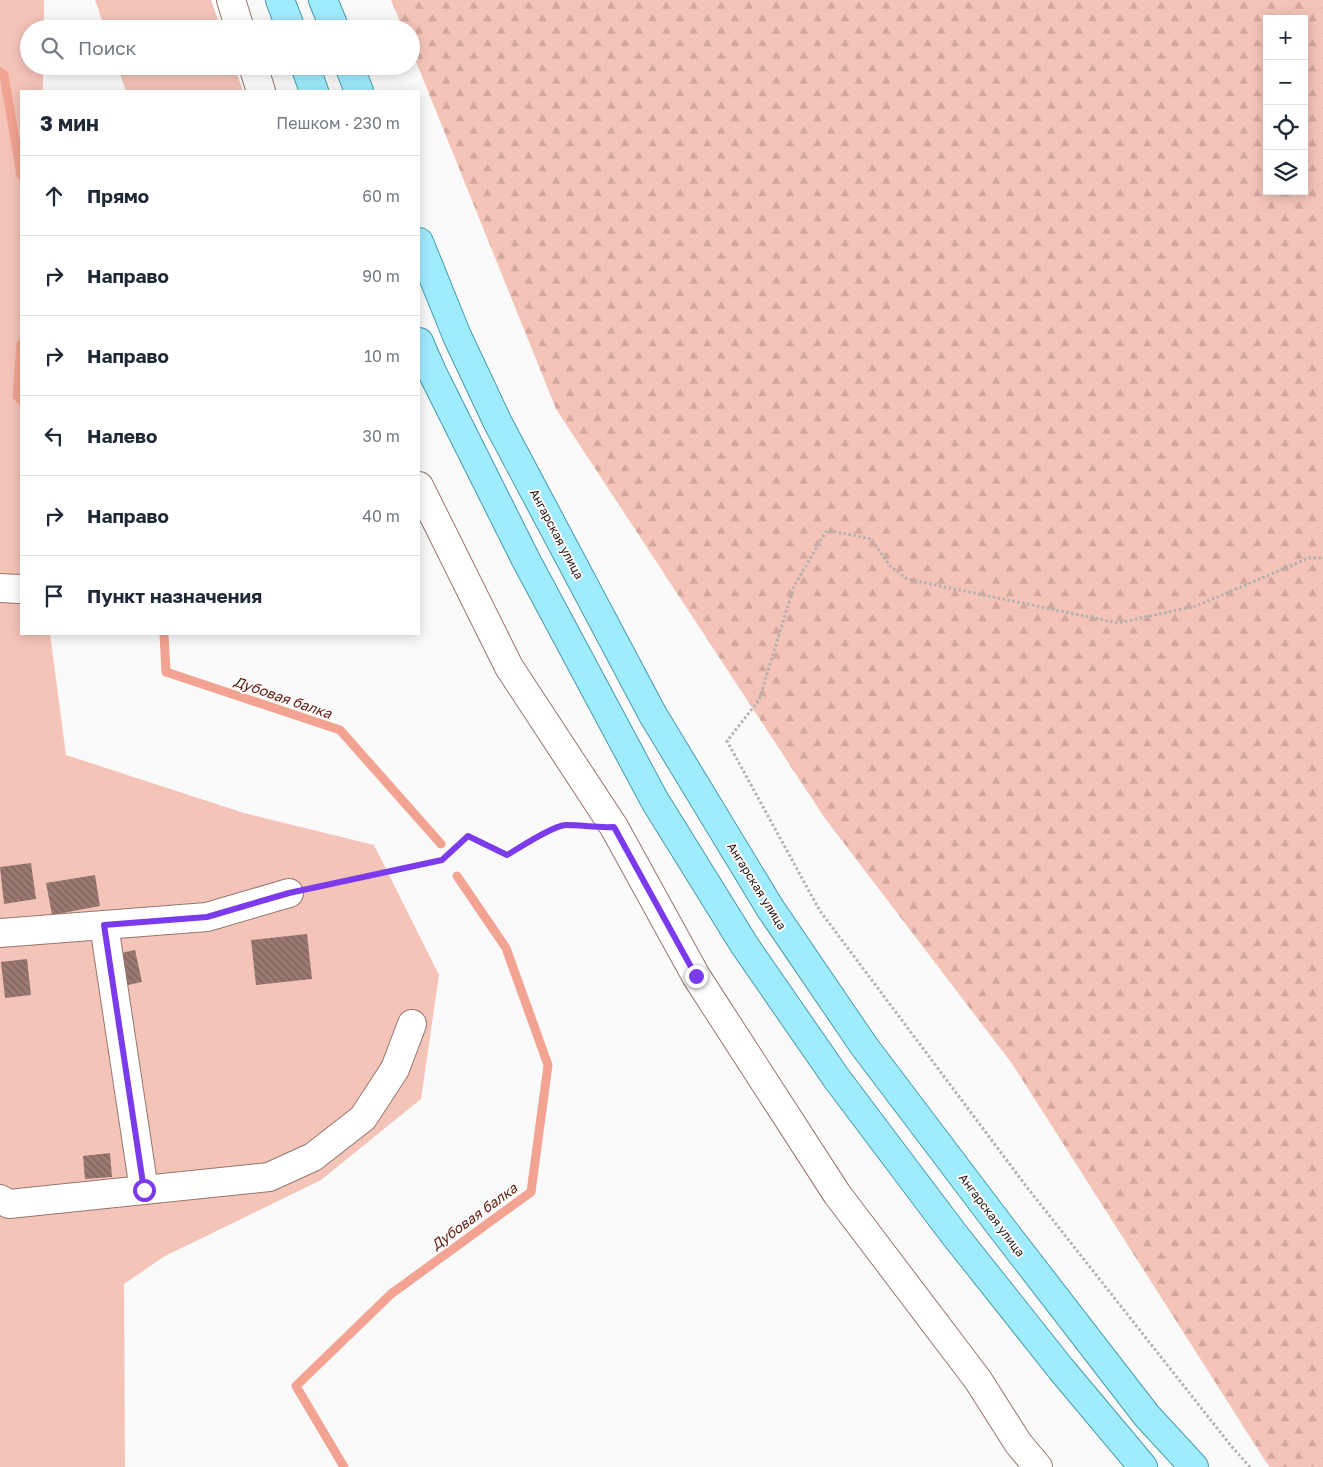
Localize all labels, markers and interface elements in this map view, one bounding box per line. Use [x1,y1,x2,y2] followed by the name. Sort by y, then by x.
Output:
[1263,15,1308,195] map controls
[1263,15,1308,60] button: +
[20,20,420,75] search box
[38,34,66,62] icon: search
[78,36,137,59] text: Поиск
[1263,60,1308,105] button: −
[1263,105,1308,150] button: locate
[40,110,99,136] text: 3 мин
[276,113,400,133] text: Пешком · 230 m
[1263,150,1308,195] button: layers
[40,182,68,210] icon: ahead
[87,184,149,207] text: Прямо
[362,186,400,206] text: 60 m
[40,262,68,290] icon: right
[87,264,169,287] text: Направо
[362,266,400,286] text: 90 m
[40,342,68,370] icon: right
[87,344,169,367] text: Направо
[364,346,400,366] text: 10 m
[40,422,68,450] icon: left
[87,424,157,447] text: Налево
[363,426,400,446] text: 30 m
[527,486,587,582] street label: Ангарская улица
[40,502,68,530] icon: right
[87,504,169,527] text: Направо
[362,506,400,526] text: 40 m
[40,582,68,610] icon: arrive
[87,584,262,607] text: Пункт назначения
[231,672,335,722] water label: Дубовая балка
[724,840,790,932] street label: Ангарская улица
[685,965,708,988] route end
[956,1171,1028,1259] street label: Ангарская улица
[427,1178,521,1253] water label: Дубовая балка
[133,1179,156,1202] route start

